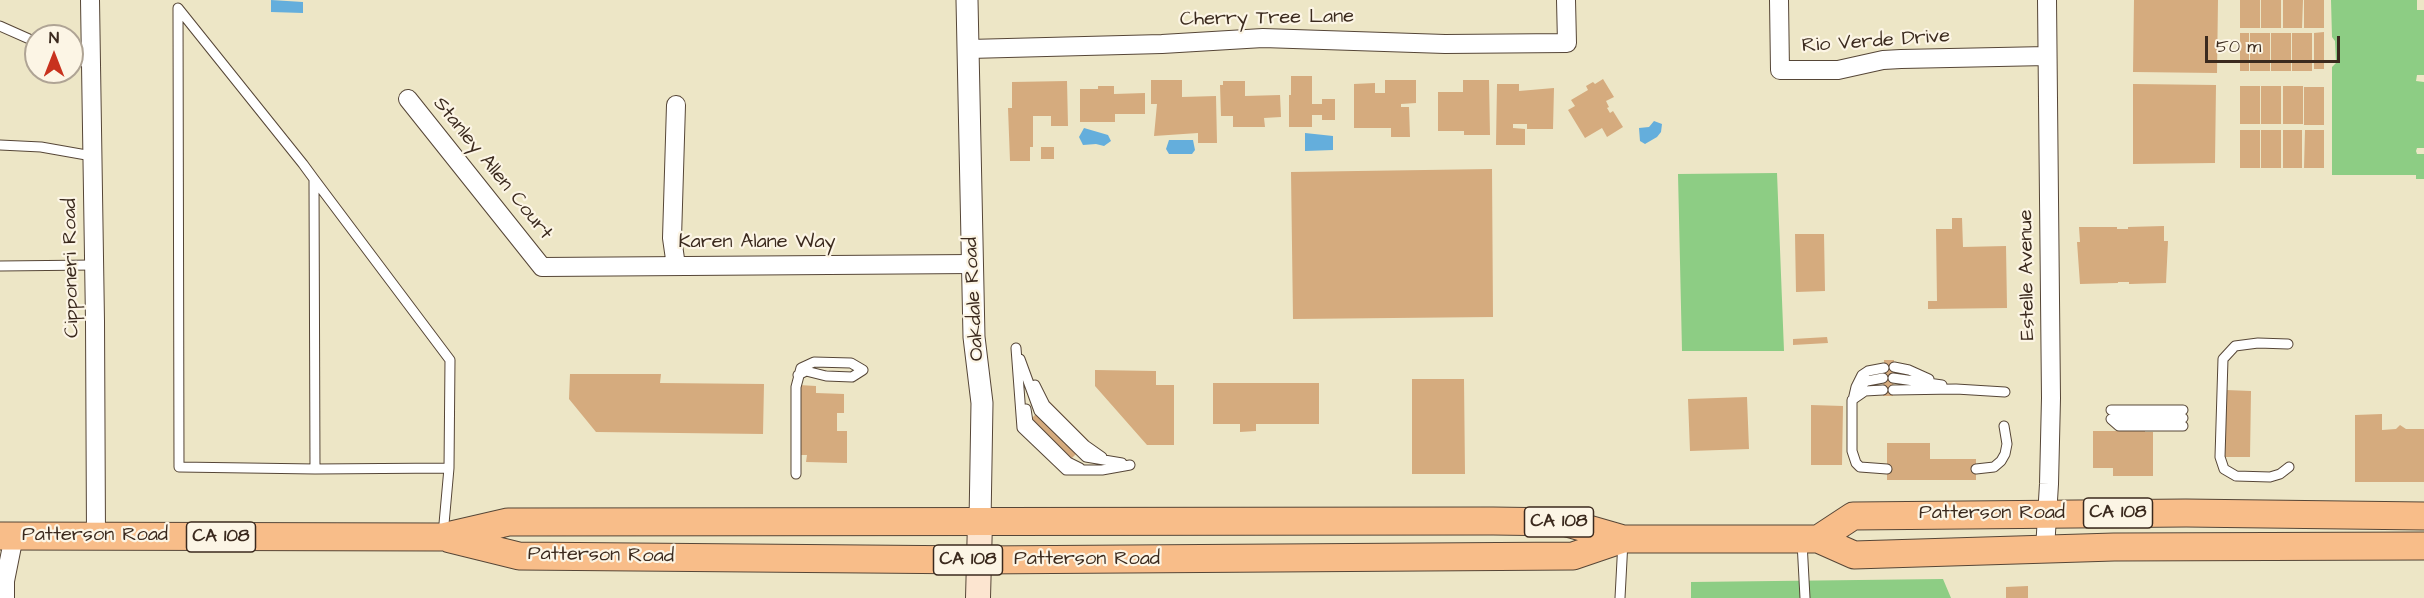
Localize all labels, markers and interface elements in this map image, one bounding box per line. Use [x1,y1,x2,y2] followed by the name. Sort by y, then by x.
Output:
[1180,5,1354,33] street label: Cherry Tree Lane
[24,24,84,84] north arrow
[2208,24,2343,62] scale bar
[1801,25,1951,59] street label: Rio Verde Drive
[49,27,59,49] text: N
[2216,34,2261,59] text: 50 m
[427,93,557,245] street label: Stanley Allen Court
[59,198,85,338] street label: Cipponeri Road
[2015,209,2041,341] street label: Estelle Avenue
[678,231,836,255] street label: Karen Alane Way
[960,236,990,362] street label: Oakdale Road
[2084,498,2152,528] road number: CA 108
[1919,502,2065,526] street label: Patterson Road
[1524,507,1594,537] road number: CA 108
[186,522,256,552] road number: CA 108
[22,524,168,548] street label: Patterson Road
[528,543,674,569] street label: Patterson Road
[934,545,1002,575] road number: CA 108
[1014,548,1160,572] street label: Patterson Road

